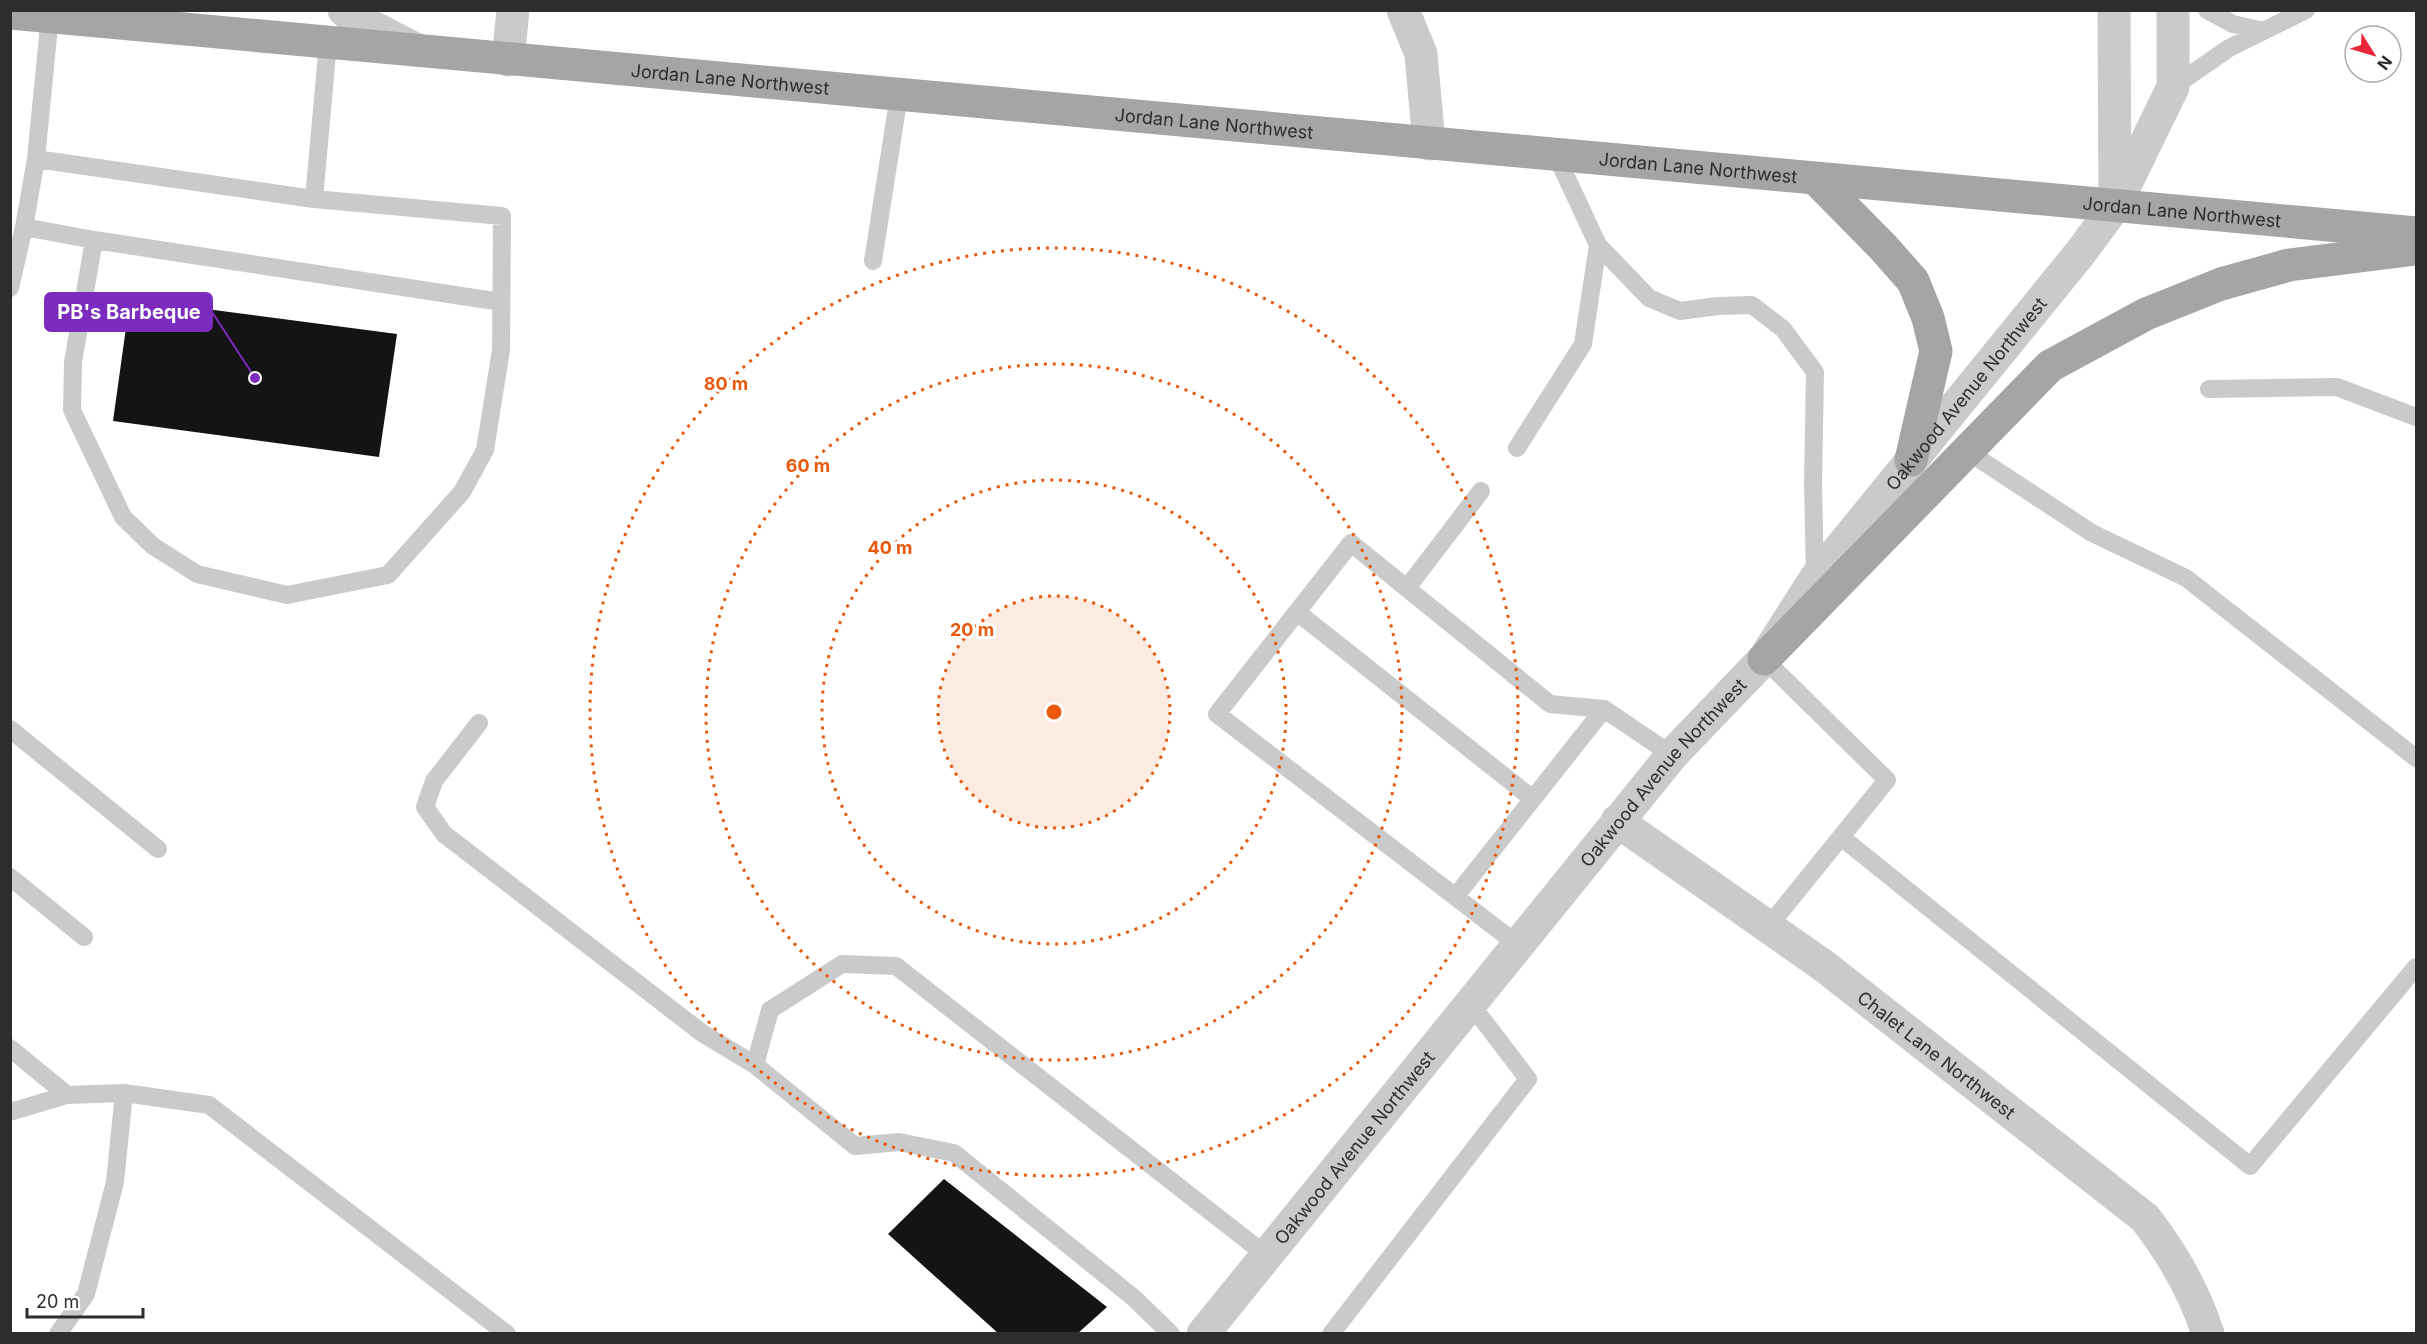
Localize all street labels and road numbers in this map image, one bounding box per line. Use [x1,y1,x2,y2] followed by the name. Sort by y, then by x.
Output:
[630,59,830,98] street label: Jordan Lane Northwest
[1114,104,1314,143] street label: Jordan Lane Northwest
[1598,148,1798,187] street label: Jordan Lane Northwest
[2082,192,2282,231] street label: Jordan Lane Northwest
[1881,293,2051,494] street label: Oakwood Avenue Northwest
[1575,674,1750,871] street label: Oakwood Avenue Northwest
[1854,986,2020,1123] street label: Chalet Lane Northwest
[1270,1047,1439,1248] street label: Oakwood Avenue Northwest

